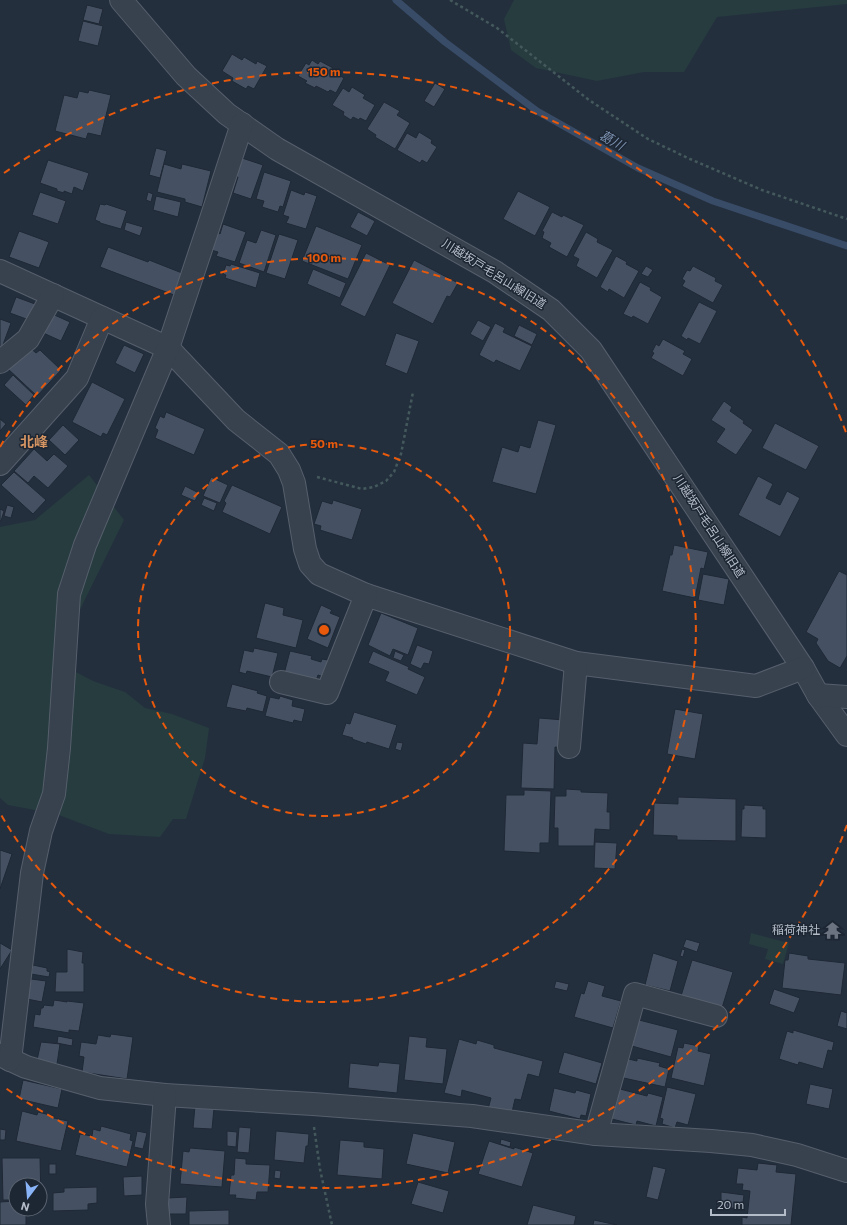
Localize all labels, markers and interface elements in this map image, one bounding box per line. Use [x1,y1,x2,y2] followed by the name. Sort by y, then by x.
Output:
[307,64,341,78] text: 150 m
[597,127,629,154] water label: 葛川
[440,235,549,311] street label: 川越坂戸毛呂山線旧道
[307,250,341,264] text: 100 m
[20,433,48,450] district label: 北峰
[310,436,338,450] text: 50 m
[671,471,748,580] street label: 川越坂戸毛呂山線旧道
[317,623,331,637] centre of rings
[823,920,843,940] temple icon: 稲荷神社
[772,922,820,936] place label: 稲荷神社
[8,1177,48,1217] north arrow
[711,1191,785,1217] scale bar
[717,1197,744,1211] text: 20 m
[19,1200,31,1214] text: N

